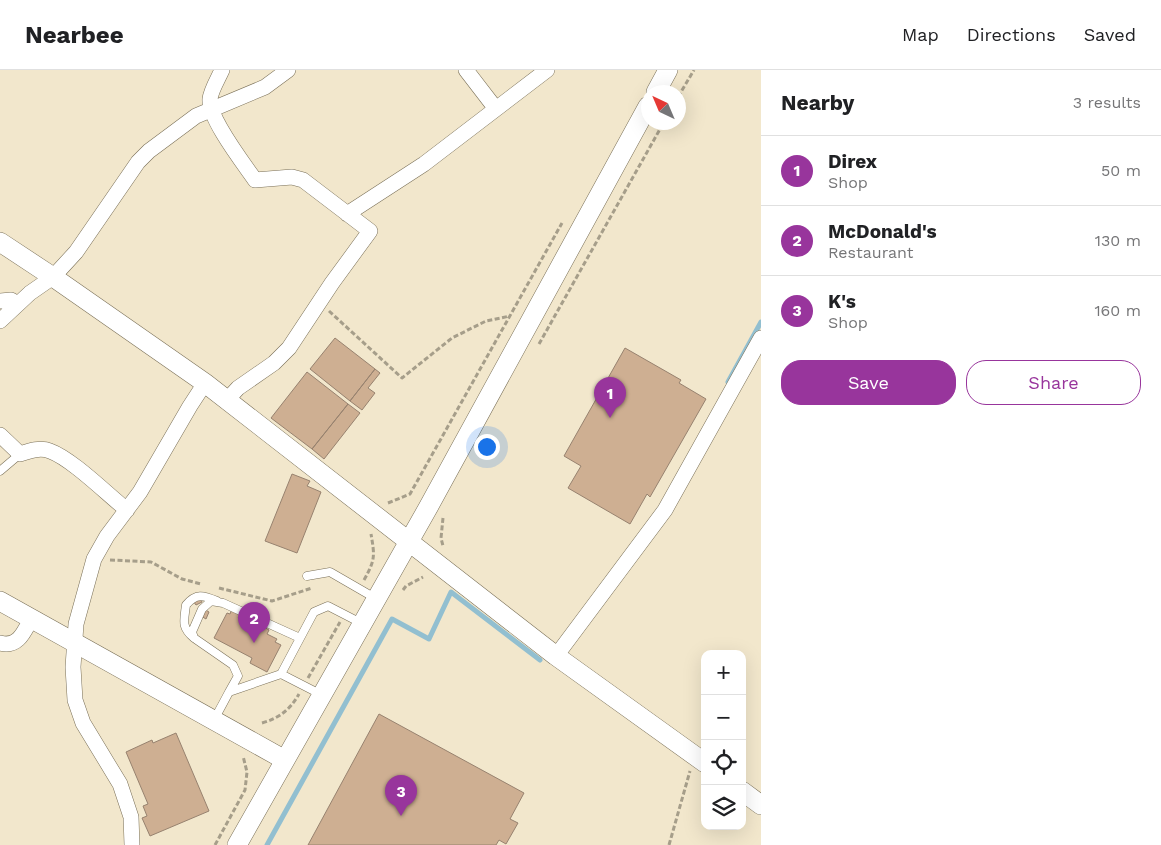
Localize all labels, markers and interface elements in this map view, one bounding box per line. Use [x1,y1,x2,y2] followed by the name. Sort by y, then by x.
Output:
[25,21,124,49] text: Nearbee
[902,24,939,45] text: Map
[967,24,1056,45] text: Directions
[1084,24,1136,45] text: Saved
[641,85,686,130] north arrow
[781,90,854,115] text: Nearby
[1073,93,1141,112] text: 3 results
[828,150,877,173] text: Direx
[794,161,800,180] text: 1
[1101,161,1141,180] text: 50 m
[828,173,868,192] text: Shop
[828,220,937,243] text: McDonald's
[792,231,802,250] text: 2
[1095,231,1141,250] text: 130 m
[828,243,914,262] text: Restaurant
[828,290,856,313] text: K's
[792,301,802,320] text: 3
[1094,301,1141,320] text: 160 m
[828,313,868,332] text: Shop
[781,360,956,405] button: Save
[966,360,1141,405] button: Share
[594,377,626,418] pin: 1
[474,434,500,460] your location
[238,602,270,643] pin: 2
[701,650,746,830] map controls
[701,650,746,695] button: +
[701,695,746,740] button: −
[701,740,746,785] button: locate
[385,775,417,816] pin: 3
[701,785,746,830] button: layers

